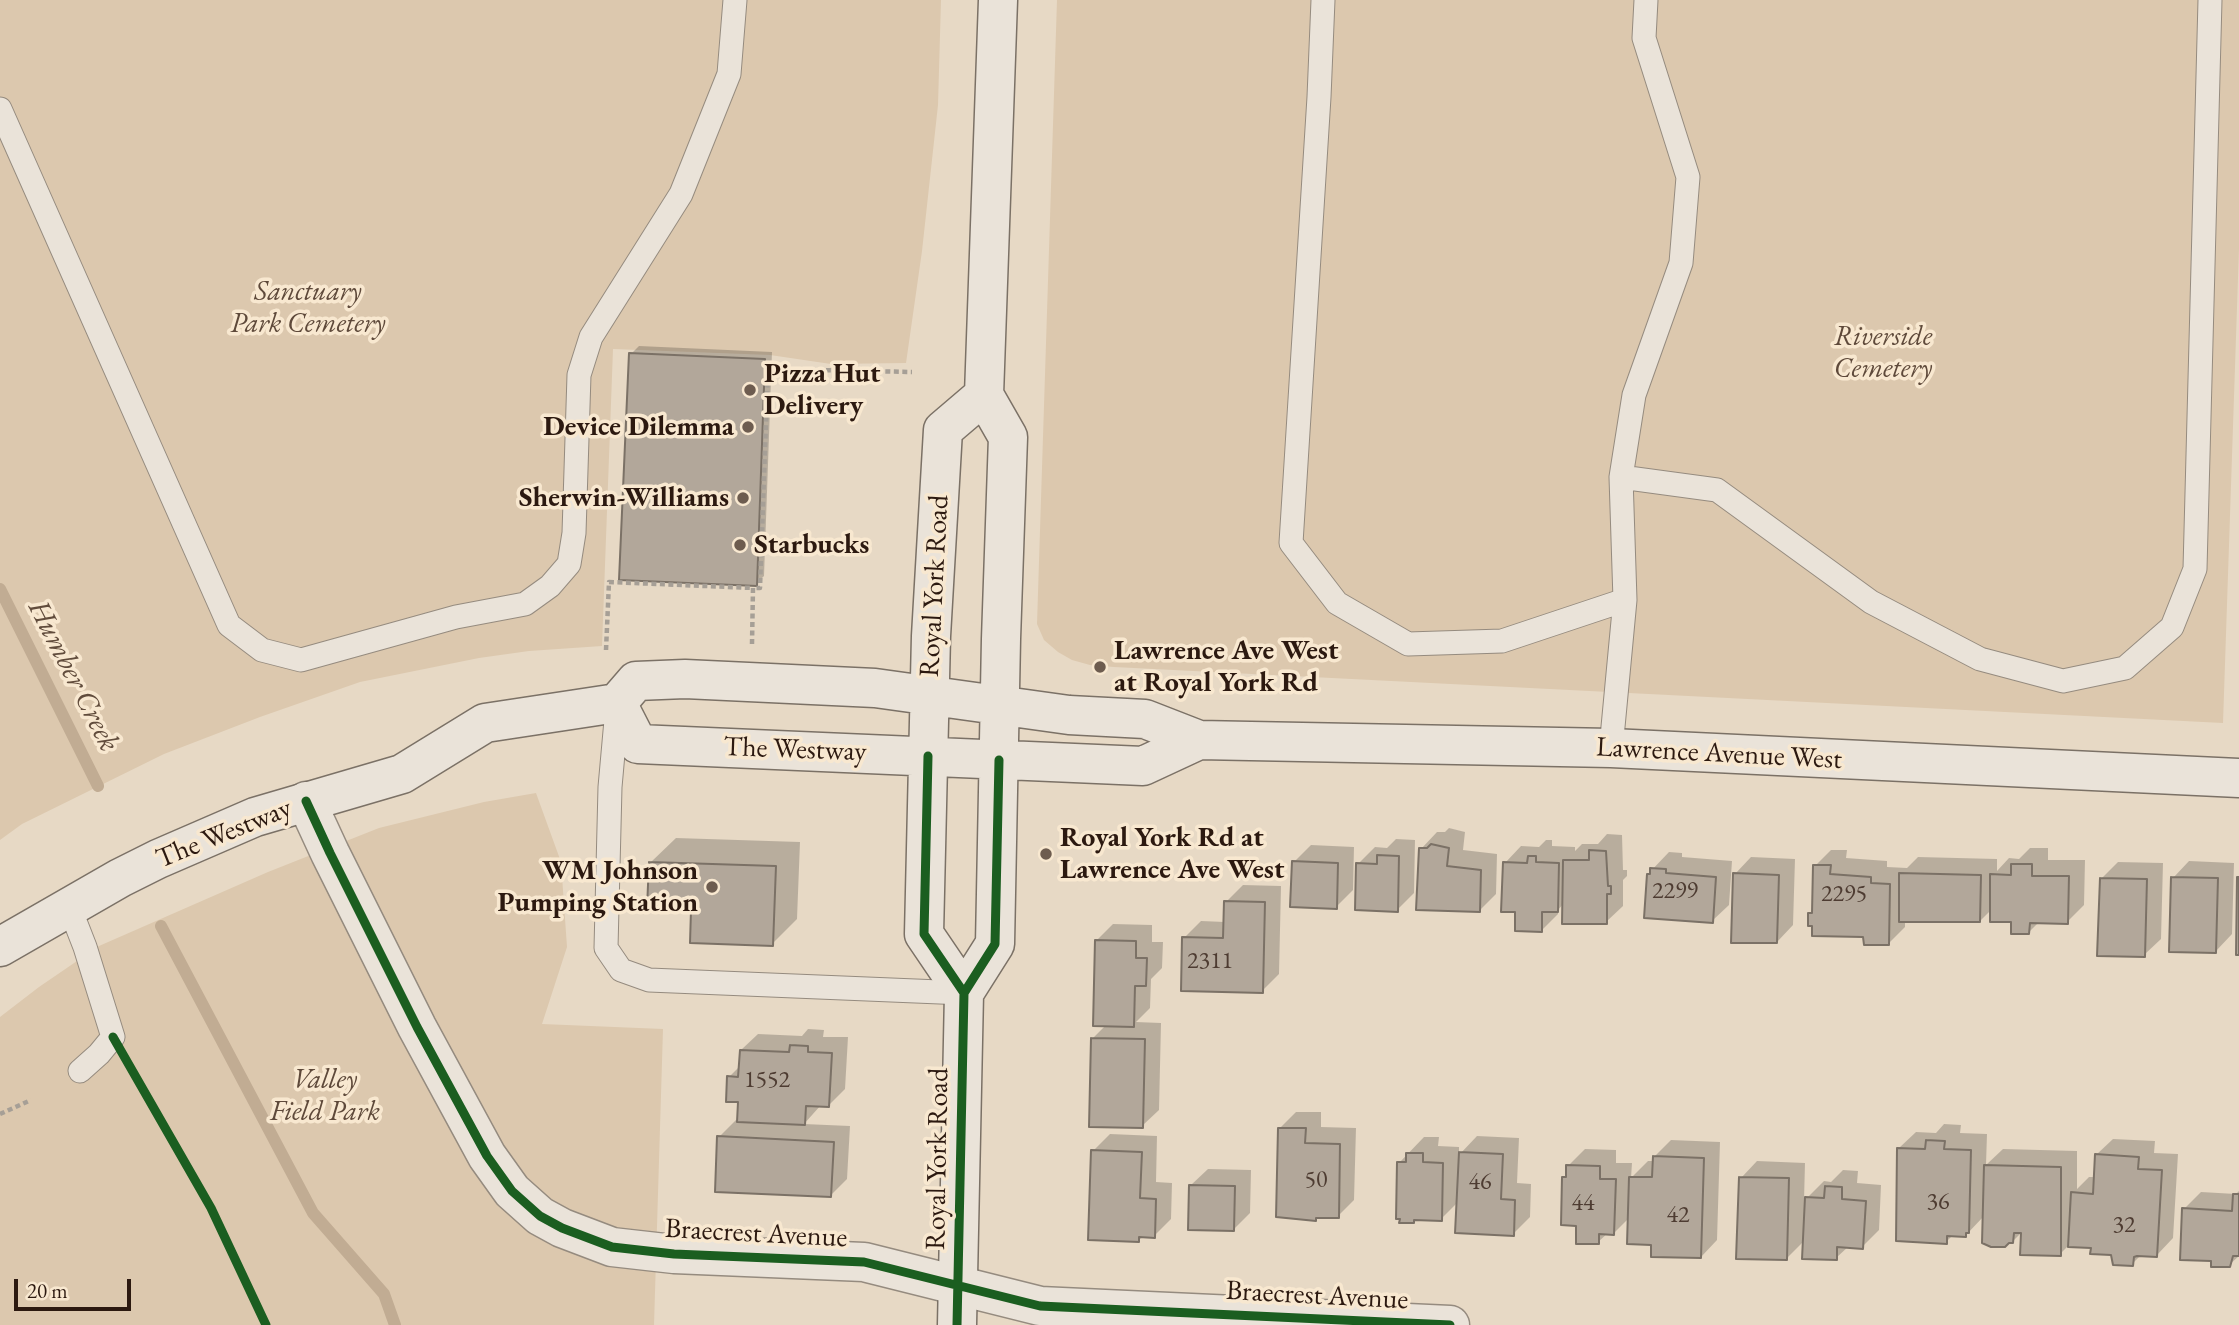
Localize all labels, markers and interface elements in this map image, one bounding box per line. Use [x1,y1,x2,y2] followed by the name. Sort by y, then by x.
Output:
[230,275,386,341] park label: Sanctuary Park Cemetery
[1834,320,1932,386] park label: Riverside Cemetery
[764,357,881,423] place label: Pizza Hut Delivery
[742,382,758,398] marker: Pizza Hut Delivery
[543,410,734,444] place label: Device Dilemma
[740,419,756,435] marker: Device Dilemma
[519,481,729,515] place label: Sherwin-Williams
[735,490,751,506] marker: Sherwin-Williams
[913,494,957,678] street label: Royal York Road
[754,528,869,562] place label: Starbucks
[732,537,748,553] marker: Starbucks
[19,594,127,758] water label: Humber Creek
[1114,634,1338,700] place label: Lawrence Ave West at Royal York Rd
[1092,659,1108,675] marker: Lawrence Ave West at Royal York Rd
[723,731,867,769] street label: The Westway
[1595,731,1843,777] street label: Lawrence Avenue West
[151,792,297,876] street label: The Westway
[1060,821,1284,887] place label: Royal York Rd at Lawrence Ave West
[1038,846,1054,862] marker: Royal York Rd at Lawrence Ave West
[498,854,698,920] place label: WM Johnson Pumping Station
[1652,877,1698,905] house number: 2299
[704,879,720,895] marker: WM Johnson Pumping Station
[1821,880,1867,908] house number: 2295
[1187,947,1233,975] house number: 2311
[270,1063,380,1129] park label: Valley Field Park
[744,1066,790,1094] house number: 1552
[920,1068,956,1250] street label: Royal York Road
[1304,1166,1328,1194] house number: 50
[1468,1168,1492,1196] house number: 46
[1926,1188,1950,1216] house number: 36
[1571,1189,1595,1217] house number: 44
[1666,1201,1690,1229] house number: 42
[2112,1211,2136,1239] house number: 32
[664,1212,848,1256] street label: Braecrest Avenue
[18,1266,135,1310] scale bar
[1225,1274,1409,1318] street label: Braecrest Avenue
[27,1277,68,1304] text: 20 m

